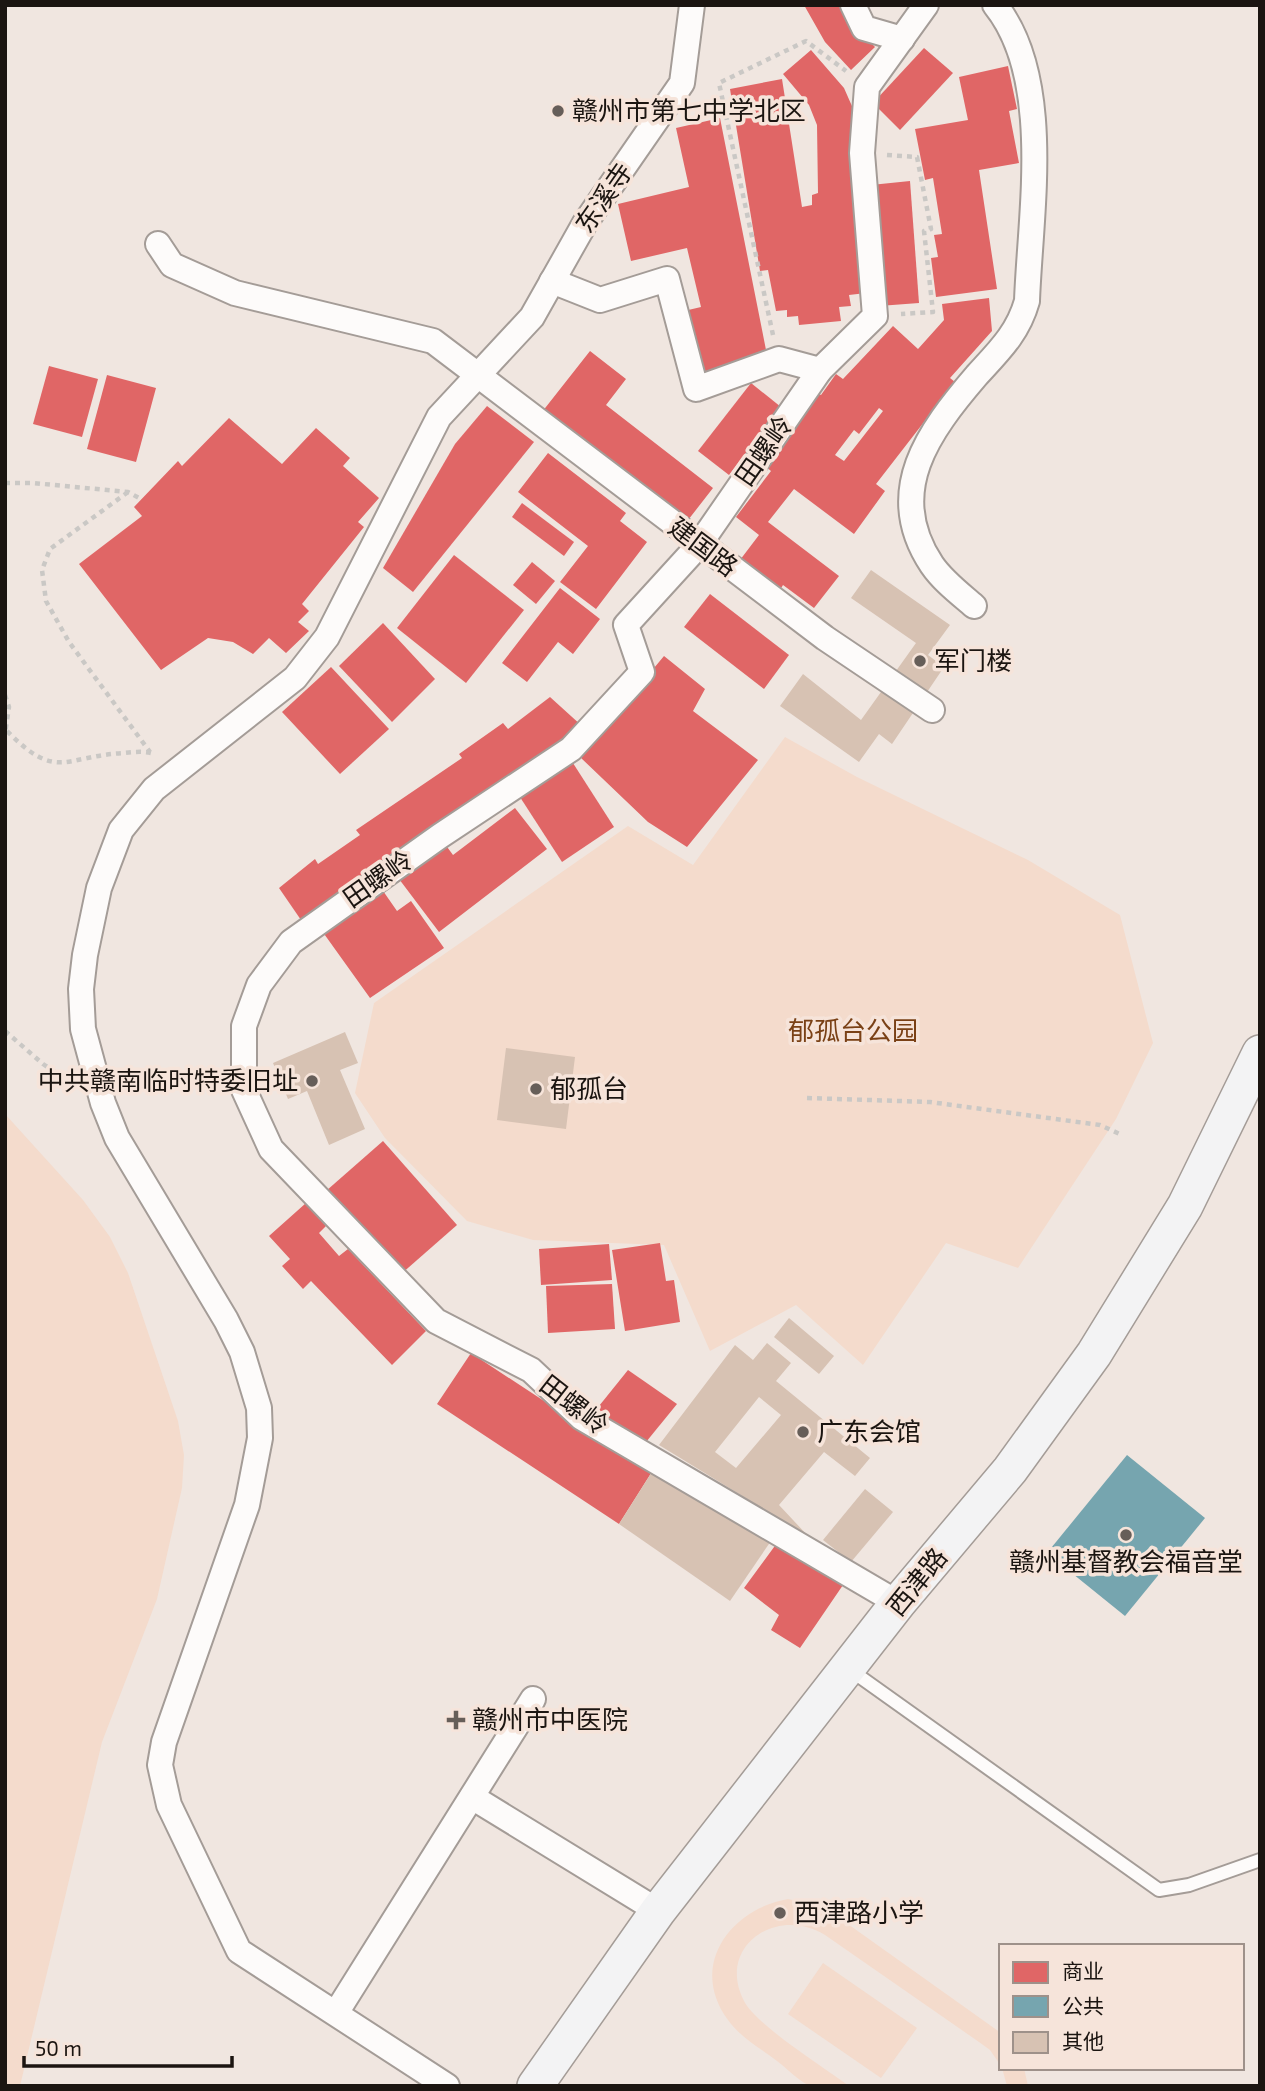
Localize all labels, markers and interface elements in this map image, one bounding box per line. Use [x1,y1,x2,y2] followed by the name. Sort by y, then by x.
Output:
[572,94,806,125] place label: 赣州市第七中学北区
[550,103,566,119] marker: 赣州市第七中学北区
[568,156,638,238] street label: 东溪寺
[728,409,798,491] street label: 田螺岭
[663,510,744,582] street label: 建国路
[934,644,1012,675] place label: 军门楼
[912,653,928,669] marker: 军门楼
[336,843,418,913] street label: 田螺岭
[788,1014,918,1045] park label: 郁孤台公园
[38,1064,298,1095] place label: 中共赣南临时特委旧址
[550,1072,628,1103] place label: 郁孤台
[304,1073,320,1089] marker: 中共赣南临时特委旧址
[528,1081,544,1097] marker: 郁孤台
[535,1368,615,1440] street label: 田螺岭
[817,1415,921,1446] place label: 广东会馆
[795,1424,811,1440] marker: 广东会馆
[1118,1527,1134,1543] marker: 赣州基督教会福音堂
[879,1541,952,1621] street label: 西津路
[1009,1545,1243,1576] place label: 赣州基督教会福音堂
[472,1703,628,1734] place label: 赣州市中医院
[446,1710,466,1730] marker: 赣州市中医院
[794,1896,924,1927] place label: 西津路小学
[772,1905,788,1921] marker: 西津路小学
[999,1944,1244,2070] legend
[1062,1958,1104,1983] text: 商业
[1062,1993,1104,2018] text: 公共
[24,2024,233,2068] scale bar
[1062,2028,1104,2053] text: 其他
[35,2035,82,2060] text: 50 m

